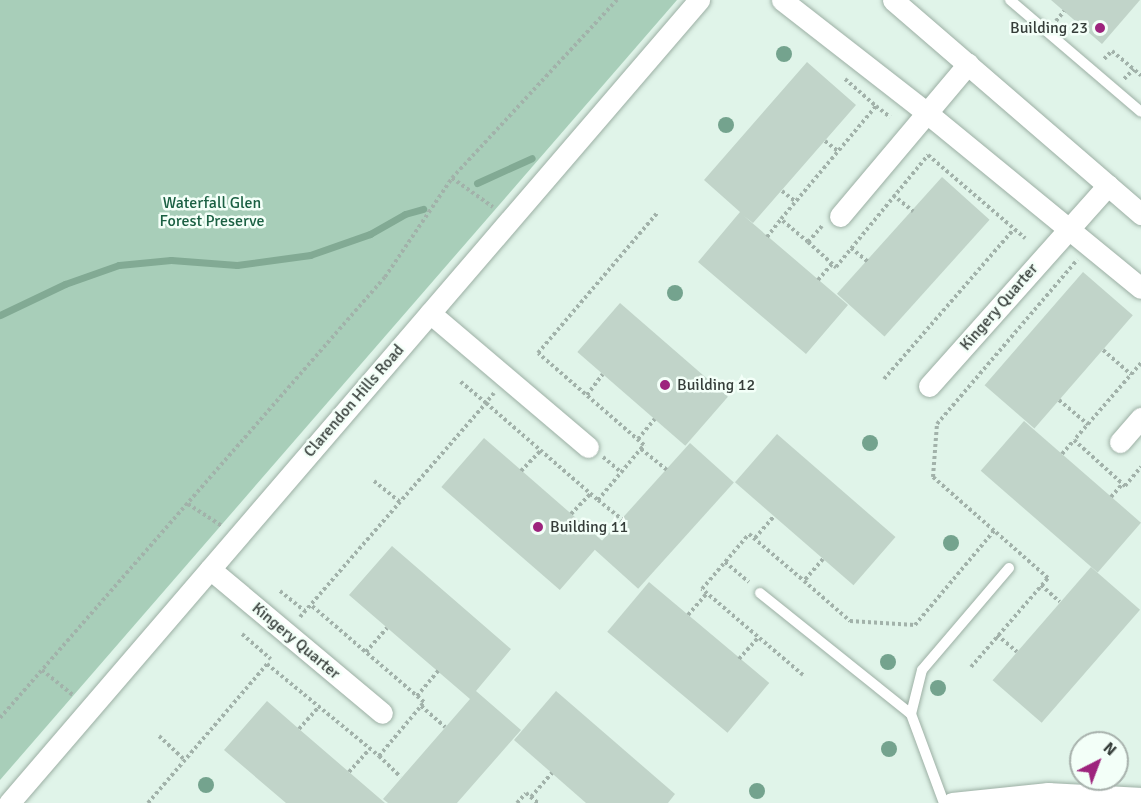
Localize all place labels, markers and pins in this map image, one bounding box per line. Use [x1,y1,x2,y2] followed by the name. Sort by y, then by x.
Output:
[1010,18,1088,38] place label: Building 23
[1093,21,1107,35] marker: Building 23
[677,375,755,395] place label: Building 12
[658,378,672,392] marker: Building 12
[550,517,628,537] place label: Building 11
[531,520,545,534] marker: Building 11

